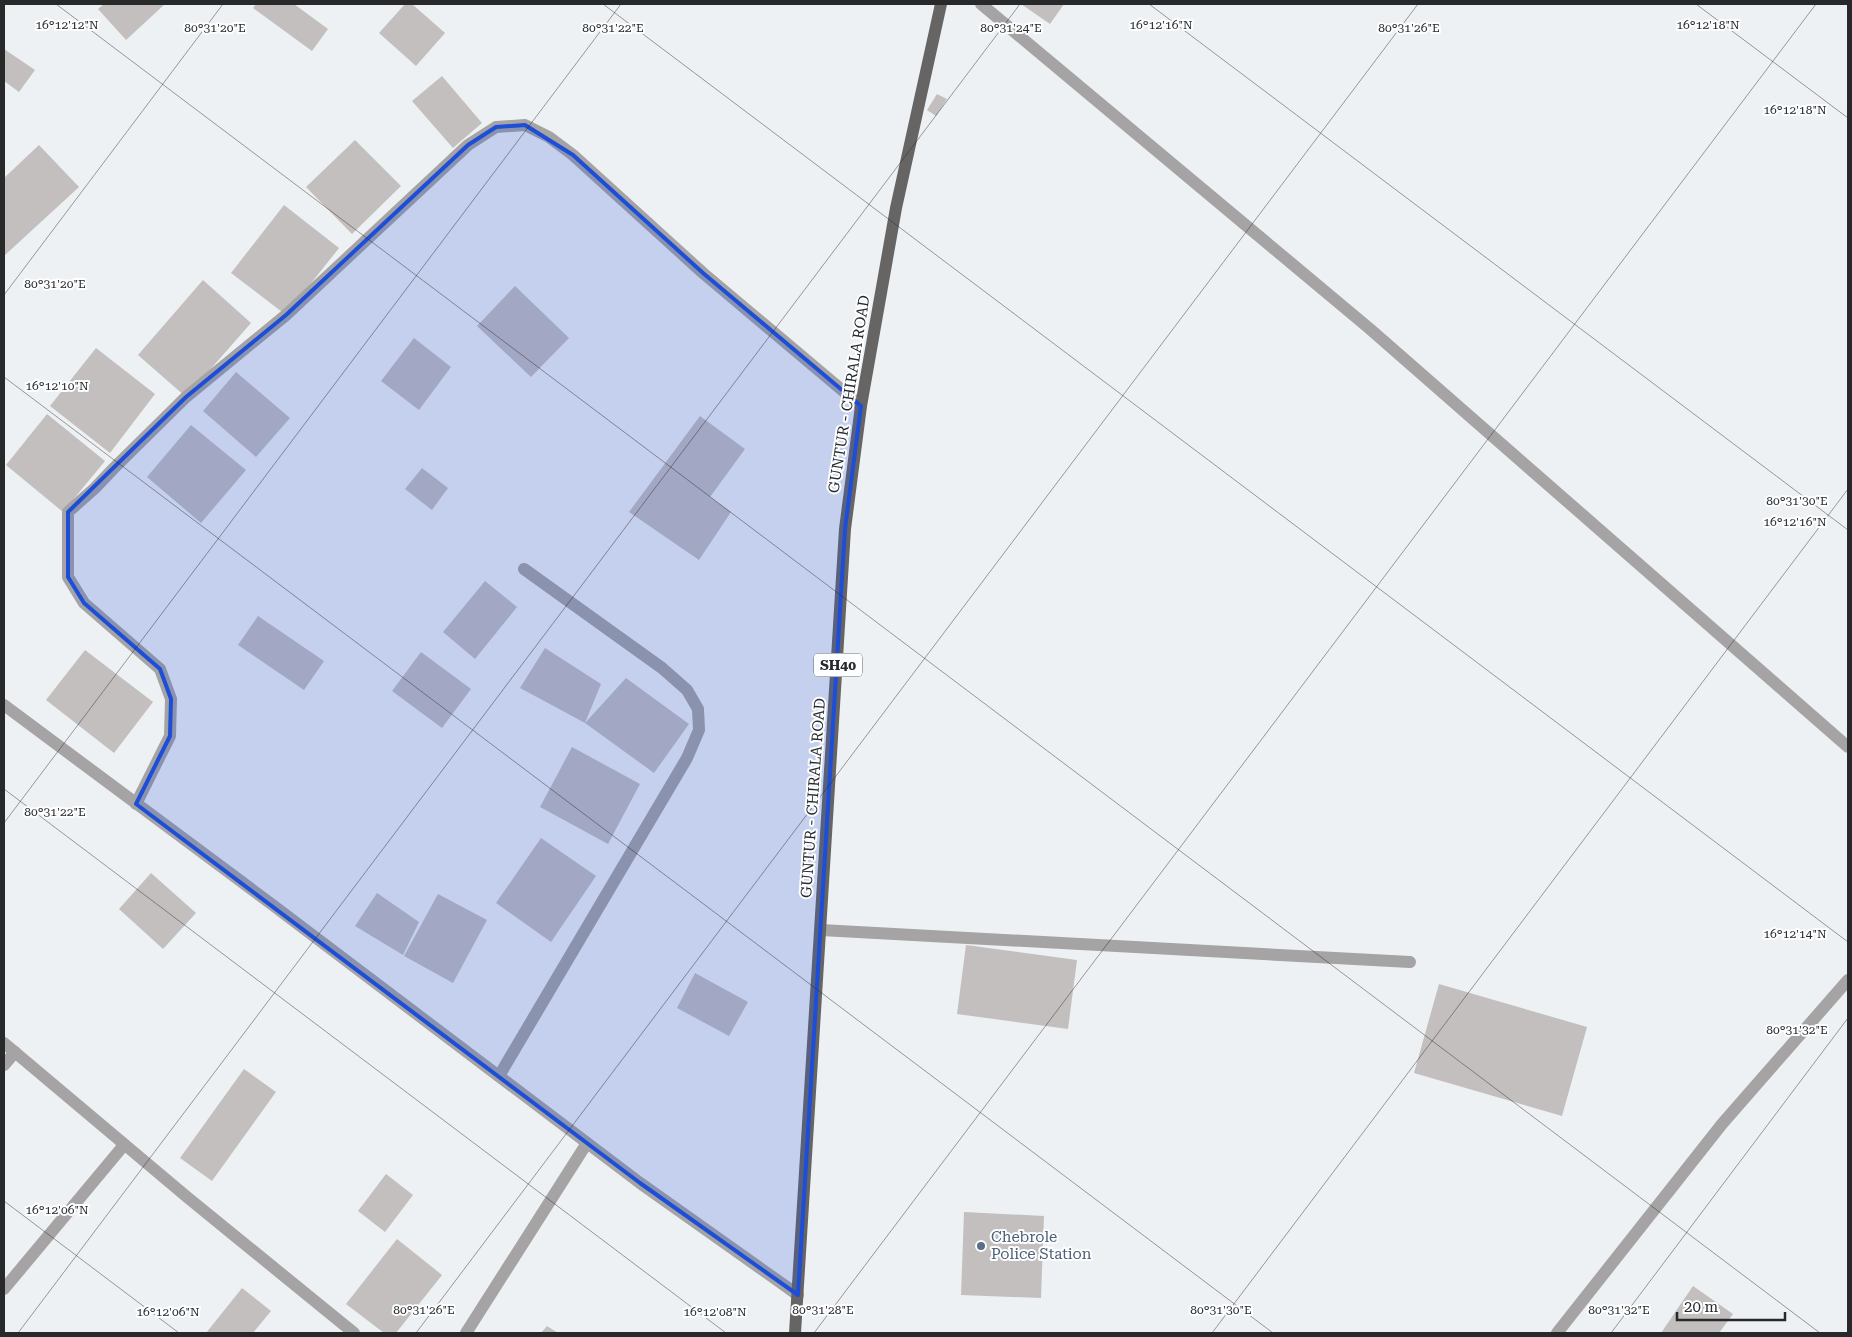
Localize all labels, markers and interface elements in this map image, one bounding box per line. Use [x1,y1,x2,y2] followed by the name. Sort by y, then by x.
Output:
[35,18,99,32] text: 16°12'12"N
[1129,18,1193,32] text: 16°12'16"N
[1676,18,1740,32] text: 16°12'18"N
[184,21,246,35] text: 80°31'20"E
[582,21,644,35] text: 80°31'22"E
[980,21,1042,35] text: 80°31'24"E
[1378,21,1440,35] text: 80°31'26"E
[1763,103,1827,117] text: 16°12'18"N
[24,277,86,291] text: 80°31'20"E
[824,294,874,494] street label: GUNTUR - CHIRALA ROAD
[25,379,89,393] text: 16°12'10"N
[1766,494,1828,508] text: 80°31'30"E
[1763,515,1827,529] text: 16°12'16"N
[814,654,862,676] road number: SH40
[797,698,829,898] street label: GUNTUR - CHIRALA ROAD
[24,805,86,819] text: 80°31'22"E
[1763,927,1827,941] text: 16°12'14"N
[1766,1023,1828,1037] text: 80°31'32"E
[25,1203,89,1217] text: 16°12'06"N
[991,1228,1092,1263] place label: Chebrole Police Station
[975,1240,987,1252] marker: Chebrole Police Station
[1677,1290,1784,1322] scale bar
[1684,1298,1719,1316] text: 20 m
[393,1303,455,1317] text: 80°31'26"E
[792,1303,854,1317] text: 80°31'28"E
[1190,1303,1252,1317] text: 80°31'30"E
[1588,1303,1650,1317] text: 80°31'32"E
[136,1305,200,1319] text: 16°12'06"N
[683,1305,747,1319] text: 16°12'08"N

